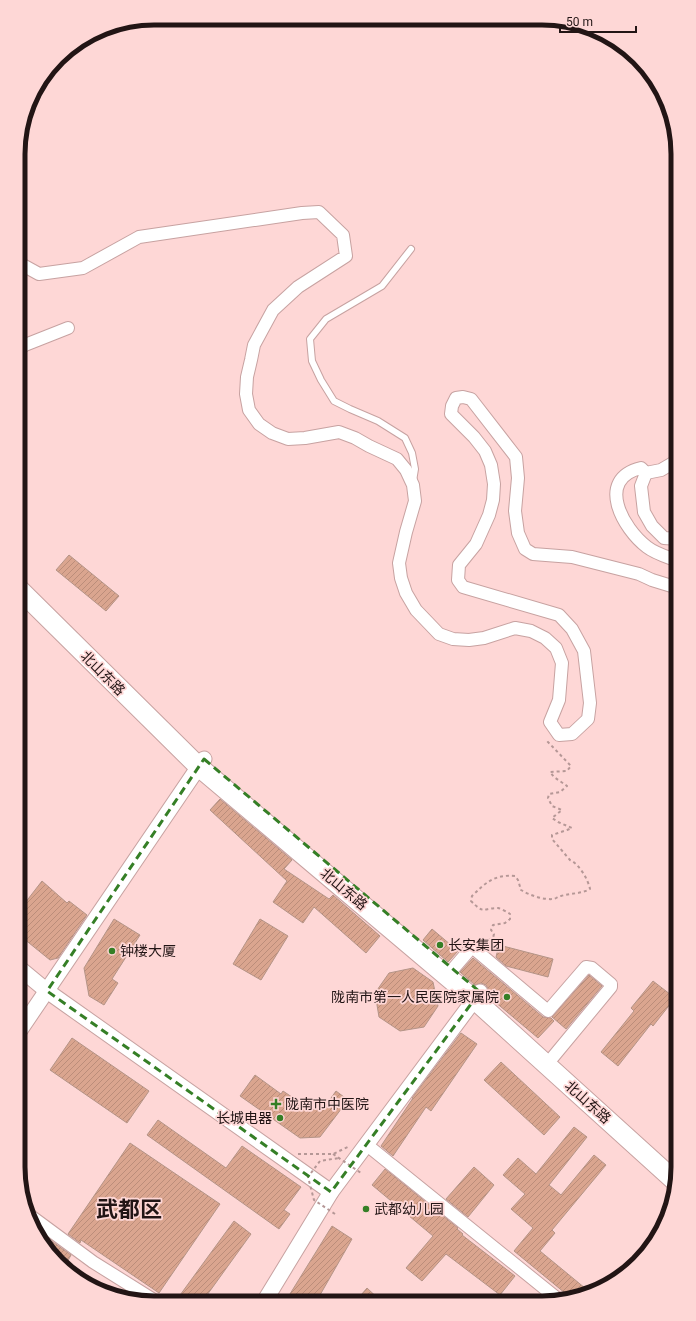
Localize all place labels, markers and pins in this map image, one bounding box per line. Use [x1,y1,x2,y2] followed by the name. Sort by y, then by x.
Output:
[448,937,504,953] place label: 长安集团
[435,940,445,950] marker: 长安集团
[120,943,176,959] place label: 钟楼大厦
[107,946,117,956] marker: 钟楼大厦
[331,989,499,1005] place label: 陇南市第一人民医院家属院
[502,992,512,1002] marker: 陇南市第一人民医院家属院
[285,1096,369,1112] place label: 陇南市中医院
[270,1098,282,1110] marker: 陇南市中医院
[216,1110,272,1126] place label: 长城电器
[275,1113,285,1123] marker: 长城电器
[374,1201,444,1217] place label: 武都幼儿园
[361,1204,371,1214] marker: 武都幼儿园

